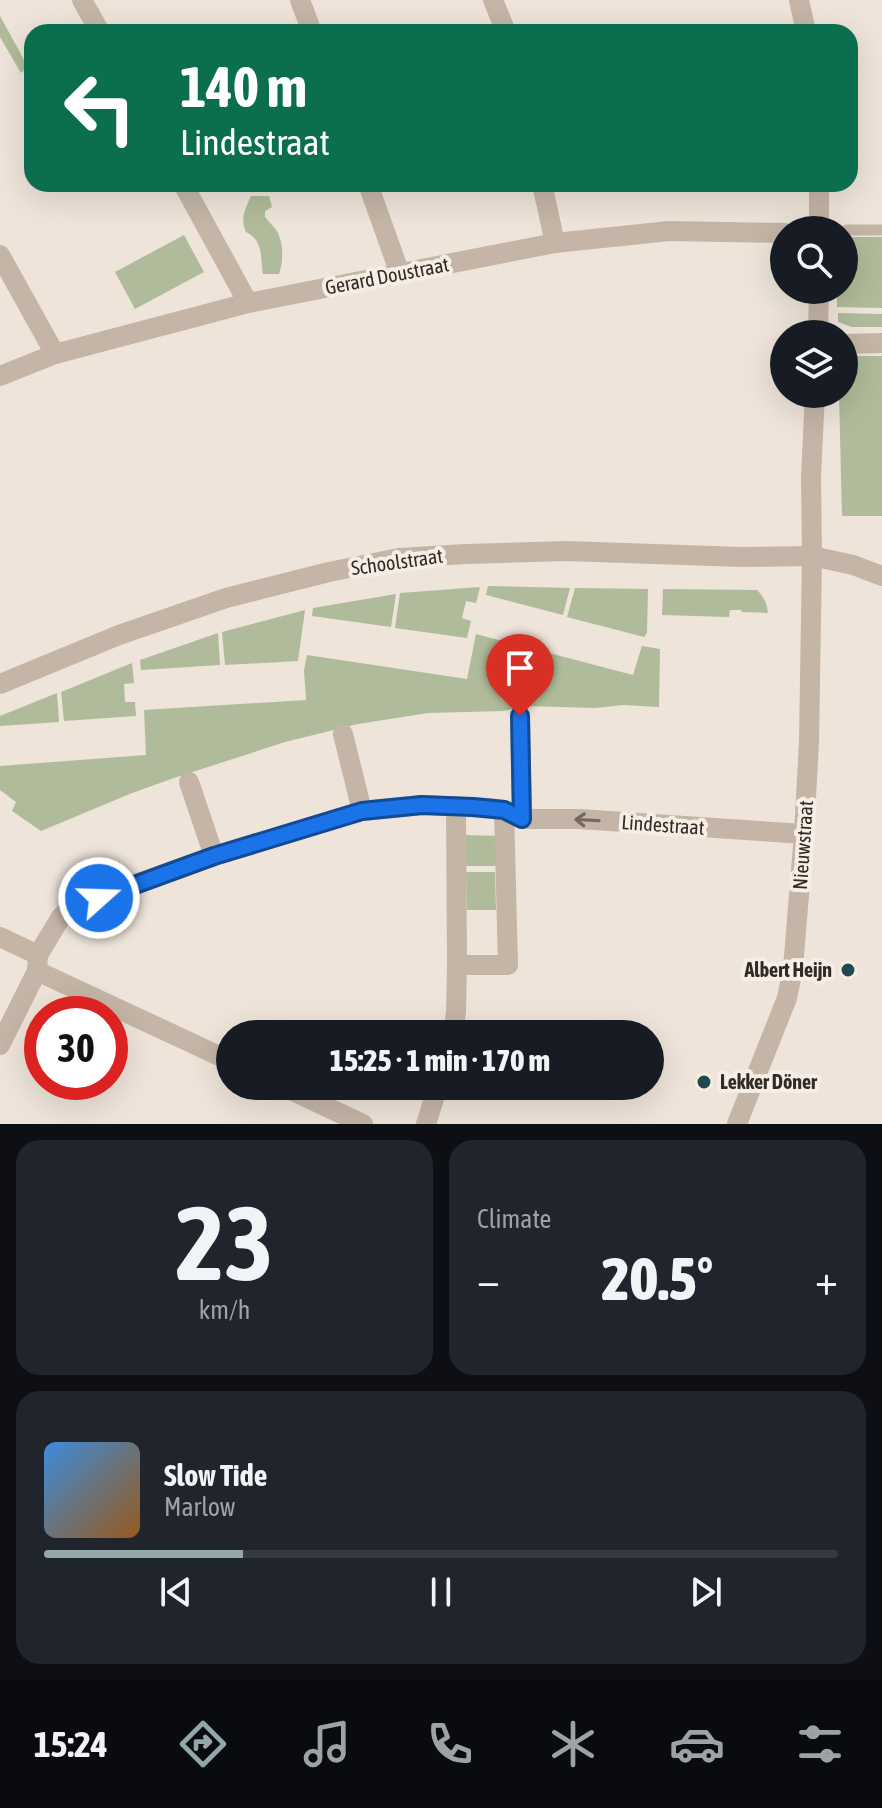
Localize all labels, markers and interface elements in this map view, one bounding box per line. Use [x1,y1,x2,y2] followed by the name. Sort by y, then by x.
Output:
[180,55,307,119] text: 140 m
[48,56,152,160] icon: left
[180,121,330,163] text: Lindestraat
[770,216,858,408] map controls
[770,216,858,304] button: search
[323,252,451,299] street label: Gerard Doustraat
[770,320,858,408] button: layers
[350,544,444,579] street label: Schoolstraat
[486,634,554,716] pin
[498,646,542,690] icon: arrive
[788,799,817,891] street label: Nieuwstraat
[621,810,706,839] street label: Lindestraat
[574,812,601,827] one-way arrow
[57,856,141,940] position arrow
[744,958,832,981] place label: Albert Heijn
[839,961,857,979] marker: Albert Heijn
[24,996,128,1100] speed limit sign: 30
[330,1043,550,1077] text: 15:25 · 1 min · 170 m
[720,1070,818,1093] place label: Lekker Döner
[695,1073,713,1091] marker: Lekker Döner
[176,1183,273,1302] text: 23
[477,1204,551,1234] text: Climate
[602,1244,713,1313] text: 20.5°
[477,1254,500,1304] text: −
[815,1254,838,1304] text: +
[199,1295,250,1325] text: km/h
[164,1458,267,1492] text: Slow Tide
[164,1492,235,1522] text: Marlow
[154,1570,198,1614] icon: previous
[419,1570,463,1614] icon: pause
[684,1570,728,1614] icon: next
[175,1716,231,1772] icon: directions
[299,1716,355,1772] icon: music
[422,1716,478,1772] icon: phone
[545,1716,601,1772] icon: climate
[669,1716,725,1772] icon: car
[792,1716,848,1772] icon: filters
[34,1723,108,1765] text: 15:24

